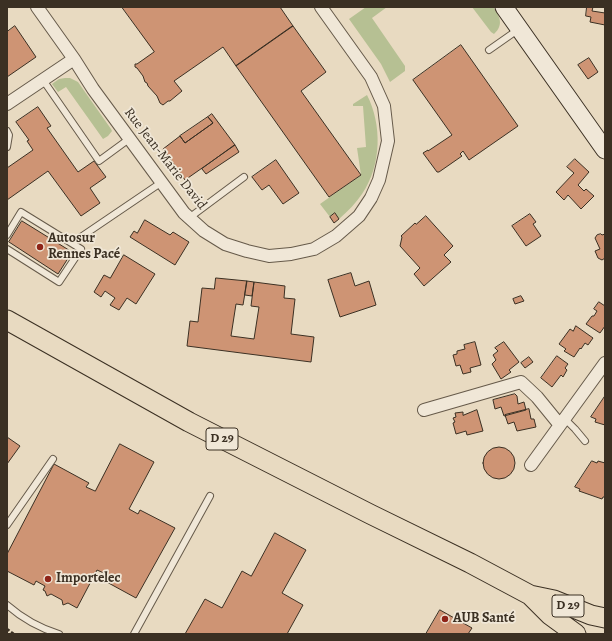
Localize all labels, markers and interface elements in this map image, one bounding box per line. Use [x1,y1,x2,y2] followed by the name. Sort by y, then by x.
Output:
[120,105,210,213] street label: Rue Jean-Marie David
[48,231,120,264] place label: Autosur Rennes Pacé
[35,242,45,252] marker: Autosur Rennes Pacé
[206,428,238,450] road number: D 29
[56,571,120,587] place label: Importelec
[43,574,53,584] marker: Importelec
[552,595,584,617] road number: D 29
[453,611,515,627] place label: AUB Santé
[440,614,450,624] marker: AUB Santé

